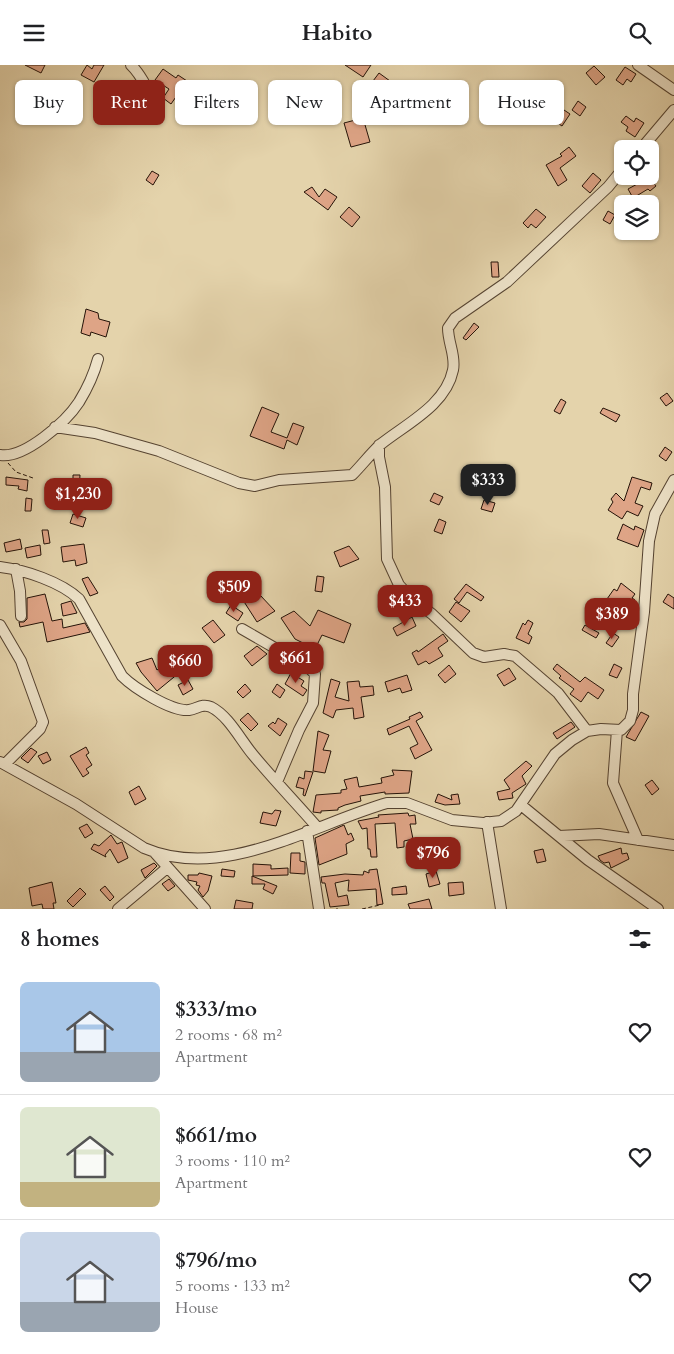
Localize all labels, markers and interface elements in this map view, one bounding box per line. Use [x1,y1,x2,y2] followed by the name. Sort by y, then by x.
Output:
[302,18,372,48] text: Habito
[20,19,48,47] icon: menu
[626,19,654,47] icon: search
[15,80,83,125] chip: Buy
[93,80,165,125] chip: Rent
[175,80,258,125] chip: Filters
[268,80,342,125] chip: New
[352,80,469,125] chip: Apartment
[479,80,564,125] chip: House
[614,140,659,240] map controls
[614,140,659,185] button: locate
[614,195,659,240] button: layers
[458,463,518,506] pin: $333
[472,469,504,491] text: $333
[37,477,119,520] pin: $1,230
[55,483,101,505] text: $1,230
[204,571,264,613] pin: $509
[218,576,250,598] text: $509
[375,585,435,627] pin: $433
[389,590,421,612] text: $433
[582,597,642,640] pin: $389
[596,603,628,625] text: $389
[266,641,326,684] pin: $661
[155,645,215,687] pin: $660
[280,647,312,669] text: $661
[169,650,201,672] text: $660
[403,837,463,879] pin: $796
[417,842,449,864] text: $796
[20,925,99,954] text: 8 homes
[626,925,654,953] icon: filters
[175,995,257,1024] text: $333/mo
[60,1002,120,1062] icon: home
[626,1018,654,1046] icon: heart
[175,1024,282,1046] text: 2 rooms · 68 m²
[175,1046,248,1068] text: Apartment
[175,1121,257,1150] text: $661/mo
[60,1127,120,1187] icon: home
[626,1143,654,1171] icon: heart
[175,1150,290,1172] text: 3 rooms · 110 m²
[175,1172,248,1194] text: Apartment
[175,1246,257,1275] text: $796/mo
[60,1252,120,1312] icon: home
[626,1268,654,1296] icon: heart
[175,1275,290,1297] text: 5 rooms · 133 m²
[175,1297,218,1319] text: House

